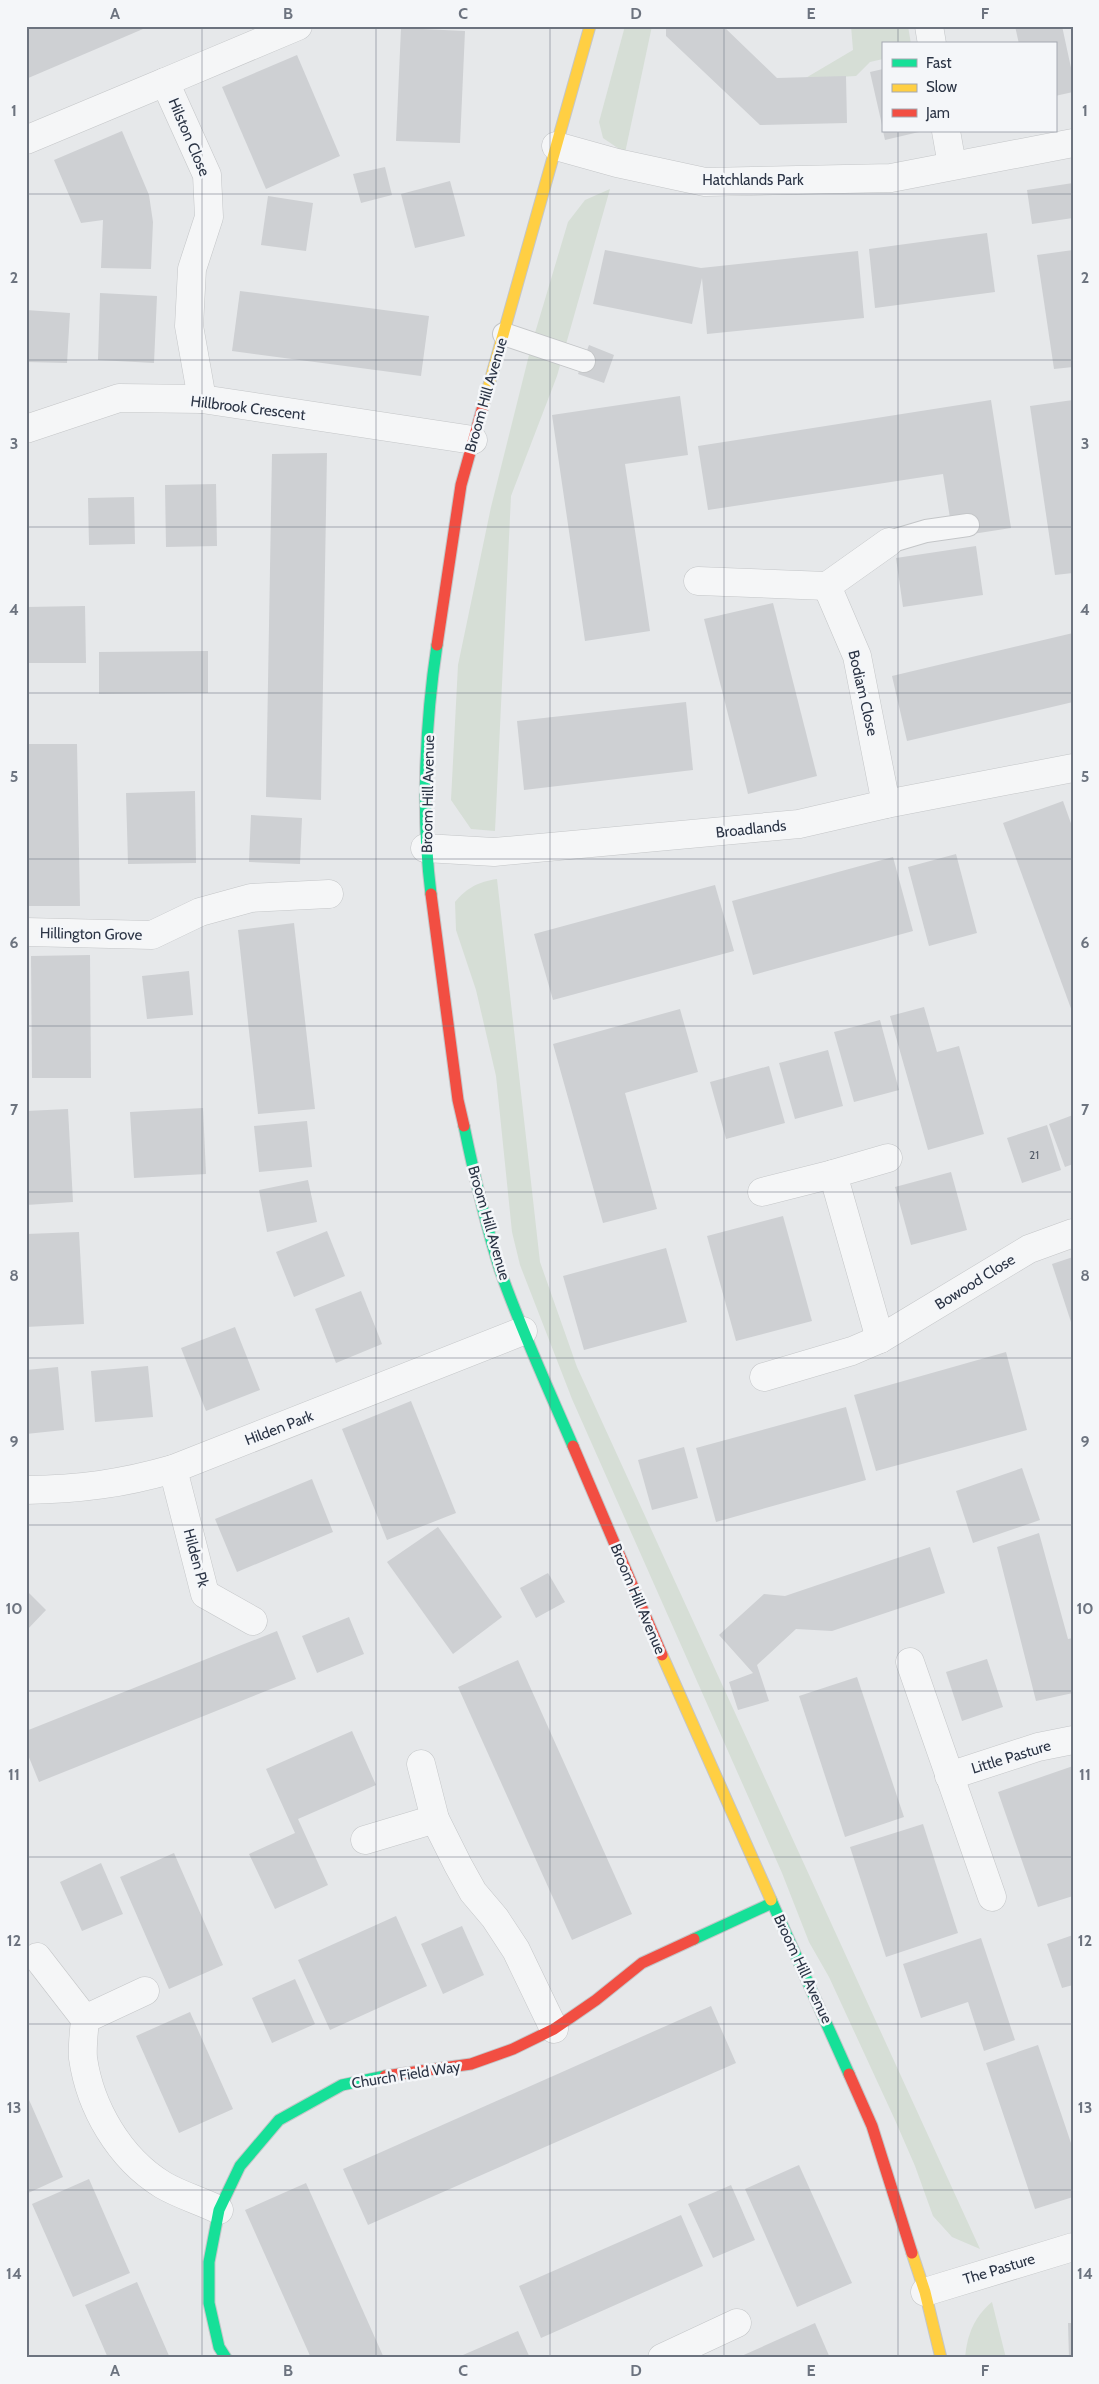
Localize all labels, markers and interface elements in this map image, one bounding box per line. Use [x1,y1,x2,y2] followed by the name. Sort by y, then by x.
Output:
[110,4,120,23] text: A
[283,4,293,23] text: B
[458,4,468,23] text: C
[630,4,642,23] text: D
[806,4,816,23] text: E
[981,4,990,23] text: F
[882,42,1056,132] legend
[926,54,951,72] text: Fast
[926,78,957,96] text: Slow
[164,95,214,179] street label: Hilston Close
[11,101,17,120] text: 1
[1082,101,1088,120] text: 1
[925,104,950,122] text: Jam
[702,171,804,189] street label: Hatchlands Park
[10,268,18,287] text: 2
[1081,268,1089,287] text: 2
[461,335,511,454] street label: Broom Hill Avenue
[190,392,306,424] street label: Hillbrook Crescent
[10,434,18,453] text: 3
[1081,434,1089,453] text: 3
[9,600,19,619] text: 4
[1080,600,1090,619] text: 4
[844,648,882,738] street label: Bodiam Close
[418,734,438,853] street label: Broom Hill Avenue
[10,767,18,786] text: 5
[1081,767,1089,786] text: 5
[715,816,787,842] street label: Broadlands
[40,924,143,944] street label: Hillington Grove
[10,933,19,952] text: 6
[1081,933,1090,952] text: 6
[10,1100,19,1119] text: 7
[1081,1100,1090,1119] text: 7
[1029,1147,1039,1162] house number: 21
[464,1164,514,1283] street label: Broom Hill Avenue
[932,1250,1019,1314] street label: Bowood Close
[9,1266,19,1285] text: 8
[1080,1266,1090,1285] text: 8
[242,1407,316,1449] street label: Hilden Park
[10,1432,19,1451] text: 9
[1081,1432,1090,1451] text: 9
[180,1527,213,1590] street label: Hilden Pk
[607,1541,669,1657] street label: Broom Hill Avenue
[5,1599,23,1618] text: 10
[1076,1599,1094,1618] text: 10
[969,1736,1053,1778] street label: Little Pasture
[8,1765,20,1784] text: 11
[1079,1765,1091,1784] text: 11
[770,1912,836,2027] street label: Broom Hill Avenue
[7,1931,21,1950] text: 12
[1078,1931,1092,1950] text: 12
[350,2057,462,2092] street label: Church Field Way
[7,2098,21,2117] text: 13
[1078,2098,1092,2117] text: 13
[961,2249,1037,2288] street label: The Pasture
[6,2264,22,2283] text: 14
[1077,2264,1093,2283] text: 14
[110,2361,120,2380] text: A
[283,2361,293,2380] text: B
[458,2361,468,2380] text: C
[630,2361,642,2380] text: D
[806,2361,816,2380] text: E
[981,2361,990,2380] text: F

